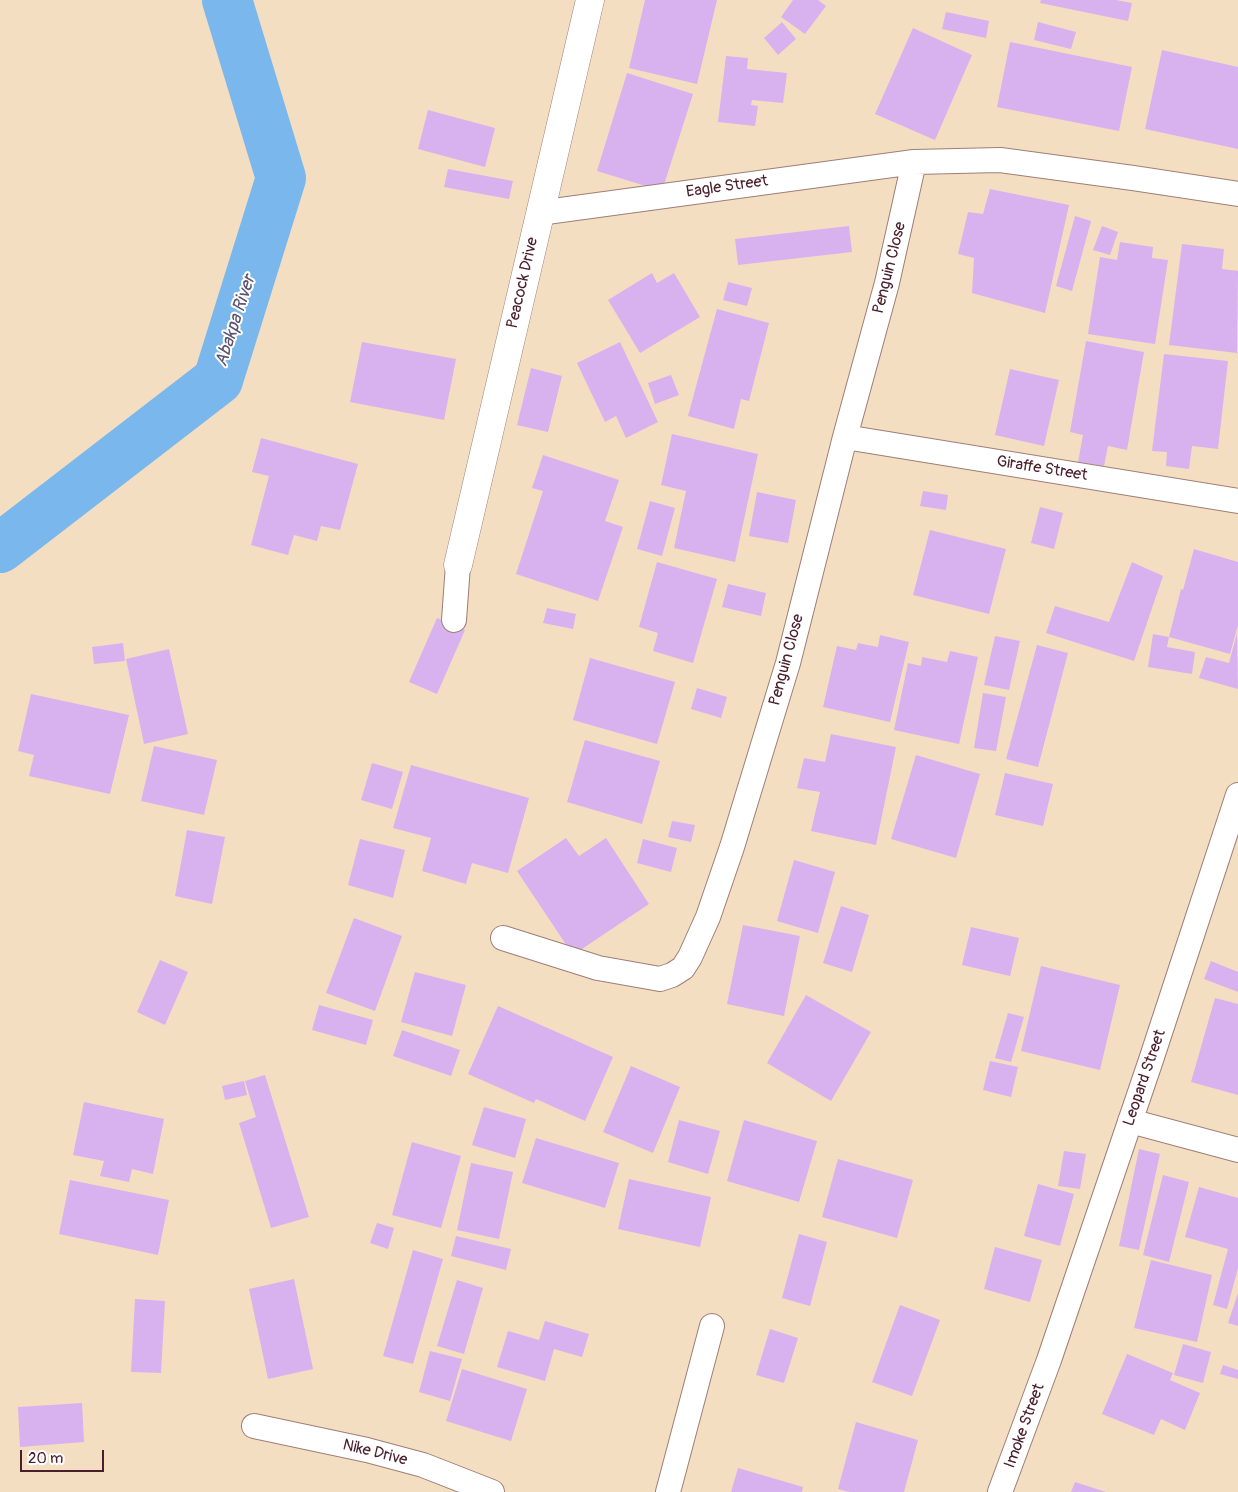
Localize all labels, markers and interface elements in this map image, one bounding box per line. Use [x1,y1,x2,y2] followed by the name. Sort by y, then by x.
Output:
[685,172,769,202] street label: Eagle Street
[869,220,911,316] street label: Penguin Close
[503,235,543,331] street label: Peacock Drive
[211,273,261,369] water label: Abakpa River
[995,452,1089,486] street label: Giraffe Street
[766,612,808,708] street label: Penguin Close
[1120,1027,1170,1129] street label: Leopard Street
[1001,1381,1049,1471] street label: Imoke Street
[341,1436,409,1470] street label: Nike Drive
[22,1440,106,1472] scale bar
[28,1449,63,1468] text: 20 m

